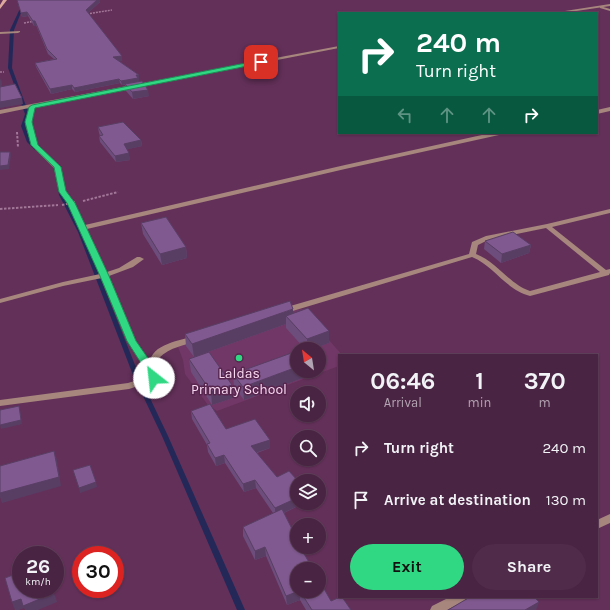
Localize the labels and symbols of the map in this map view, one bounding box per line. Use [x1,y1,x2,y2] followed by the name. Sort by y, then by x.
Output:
[244,45,278,79] pin
[290,342,326,378] north arrow
[234,353,244,363] marker: Laldas Primary School
[133,357,175,399] position arrow
[191,365,287,398] place label: Laldas Primary School
[72,546,124,598] speed limit sign: 30

